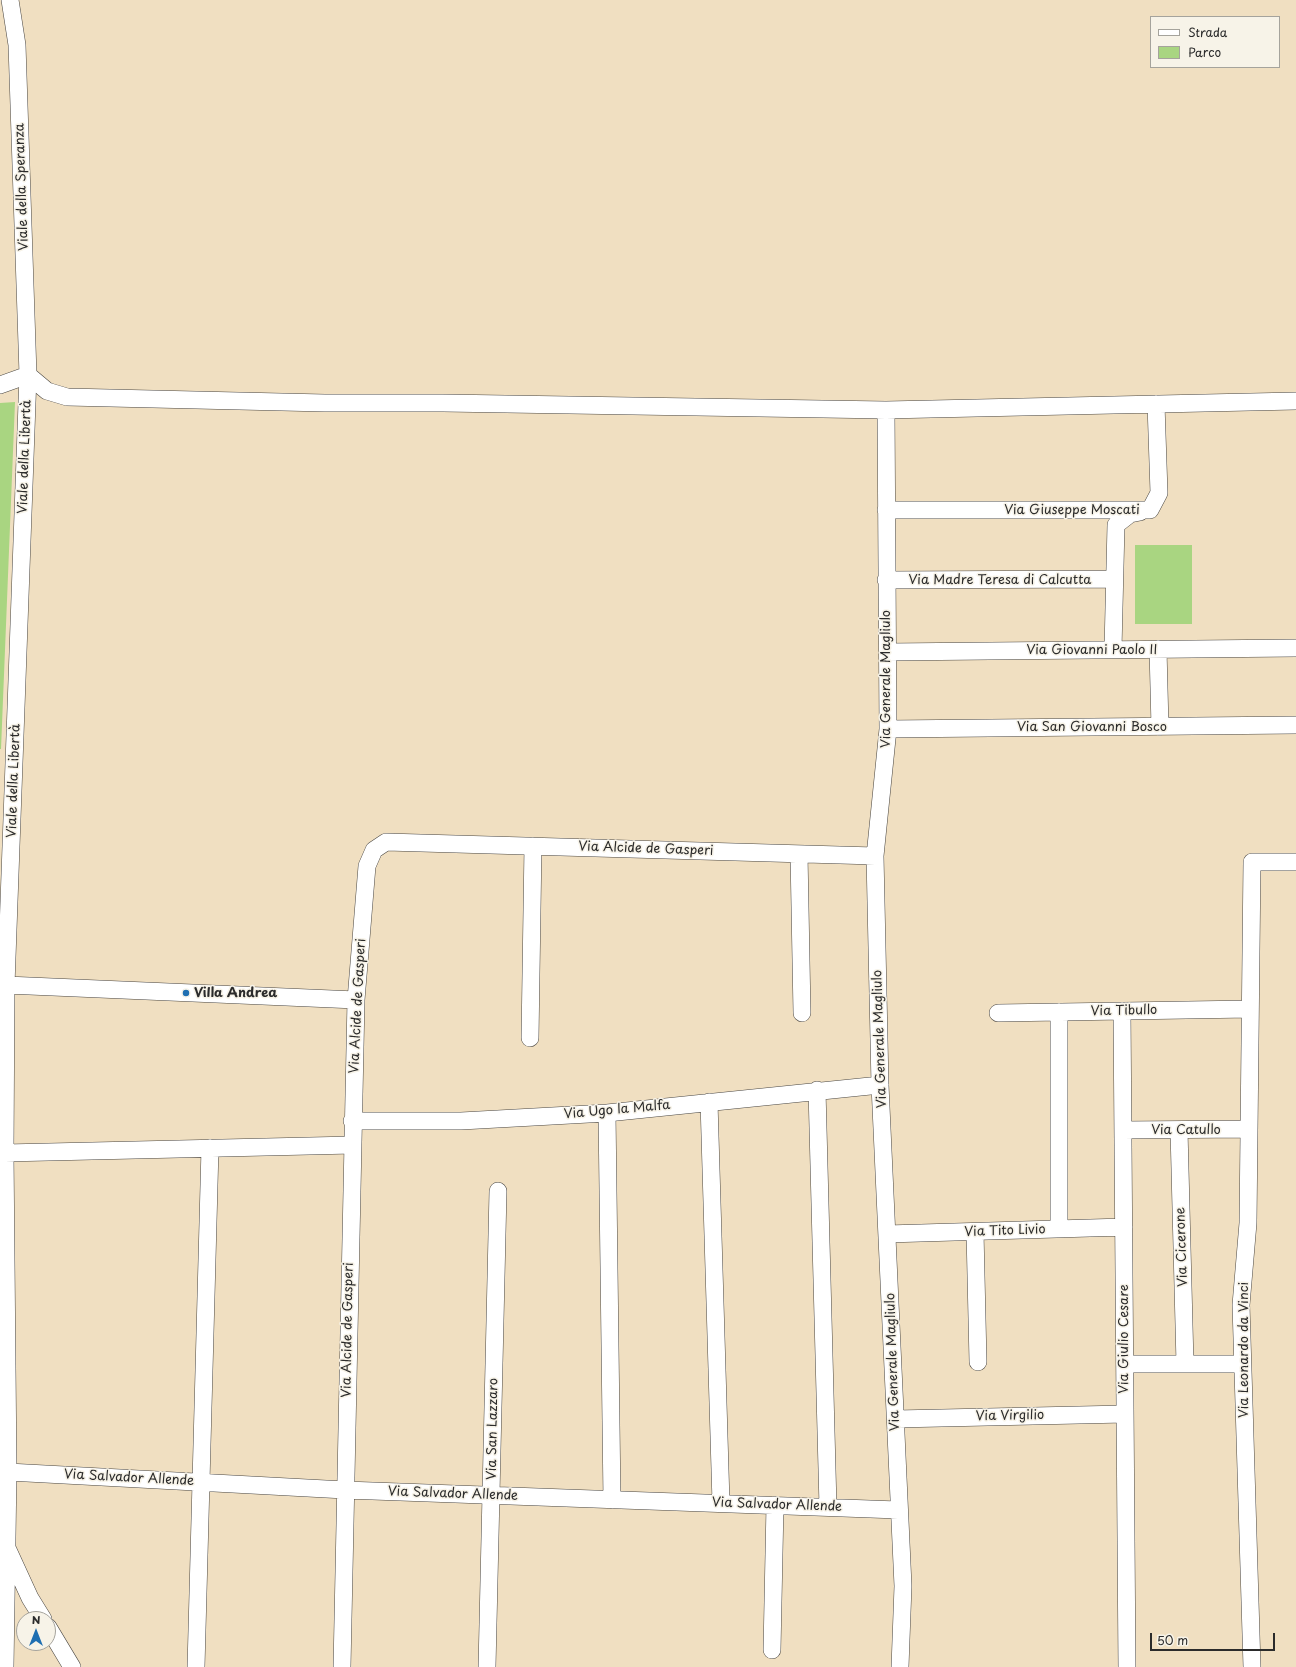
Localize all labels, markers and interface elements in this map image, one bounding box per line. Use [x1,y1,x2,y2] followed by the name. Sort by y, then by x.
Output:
[1150,16,1280,68] legend
[1188,23,1227,41] text: Strada
[1188,43,1221,61] text: Parco
[12,123,32,251] street label: Viale della Speranza
[15,400,35,514] street label: Viale della Libertà
[1004,502,1140,518] street label: Via Giuseppe Moscati
[909,572,1091,588] street label: Via Madre Teresa di Calcutta
[878,610,894,748] street label: Via Generale Magliulo
[1026,642,1158,658] street label: Via Giovanni Paolo II
[1017,719,1167,735] street label: Via San Giovanni Bosco
[4,724,24,838] street label: Viale della Libertà
[578,839,714,859] street label: Via Alcide de Gasperi
[347,938,369,1074] street label: Via Alcide de Gasperi
[870,970,890,1108] street label: Via Generale Magliulo
[194,985,277,1001] place label: Villa Andrea
[181,988,191,998] marker: Villa Andrea
[1091,1003,1157,1019] street label: Via Tibullo
[563,1098,671,1122] street label: Via Ugo la Malfa
[1151,1122,1221,1138] street label: Via Catullo
[1173,1207,1191,1287] street label: Via Cicerone
[964,1222,1046,1240] street label: Via Tito Livio
[339,1262,357,1398] street label: Via Alcide de Gasperi
[1236,1282,1252,1418] street label: Via Leonardo da Vinci
[1116,1284,1132,1394] street label: Via Giulio Cesare
[883,1293,903,1431] street label: Via Generale Magliulo
[484,1378,502,1480] street label: Via San Lazzaro
[976,1408,1044,1424] street label: Via Virgilio
[64,1467,194,1489] street label: Via Salvador Allende
[388,1484,518,1504] street label: Via Salvador Allende
[712,1495,842,1515] street label: Via Salvador Allende
[16,1611,56,1651] north arrow
[32,1611,40,1628] text: N
[1152,1625,1277,1651] scale bar
[1157,1631,1188,1649] text: 50 m

